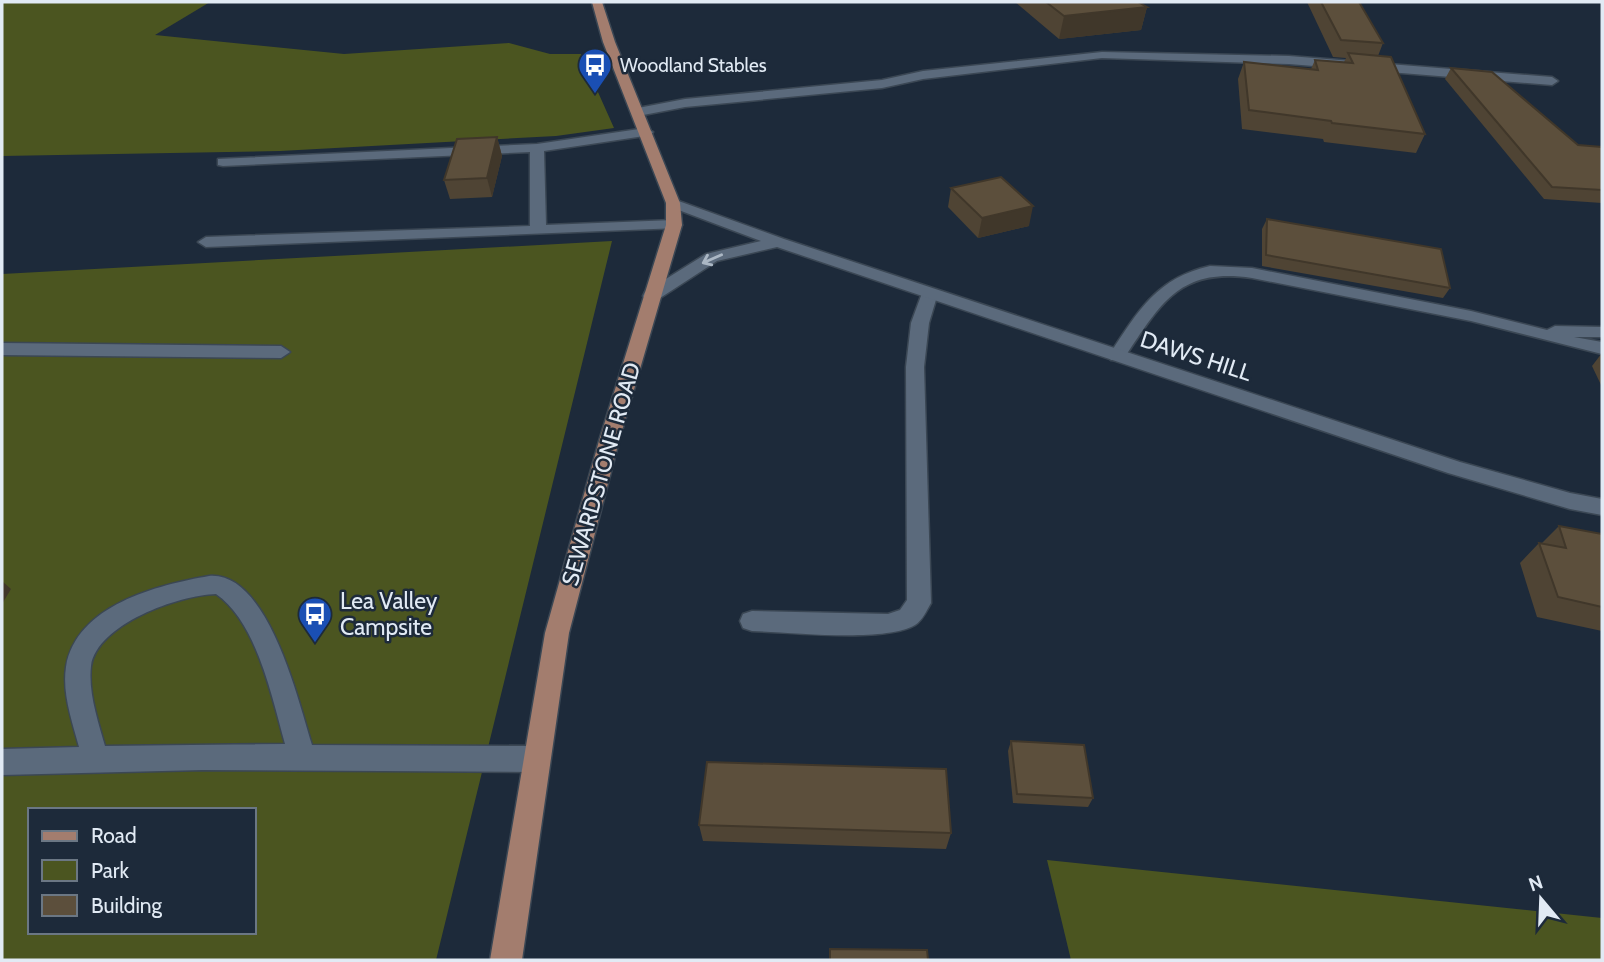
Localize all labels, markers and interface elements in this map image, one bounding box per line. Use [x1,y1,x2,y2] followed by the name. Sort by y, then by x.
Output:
[576,46,614,95] bus stop icon: Woodland Stables
[620,54,767,77] place label: Woodland Stables
[702,253,723,266] one-way arrow
[1137,325,1256,387] street label: DAWS HILL
[556,359,646,589] street label: SEWARDSTONE ROAD
[340,587,438,641] place label: Lea Valley Campsite
[296,595,334,644] bus stop icon: Lea Valley Campsite
[28,808,256,934] legend
[91,823,137,848] text: Road
[91,858,129,883] text: Park
[1506,864,1576,934] north arrow
[1526,870,1546,896] text: N
[91,893,163,918] text: Building

